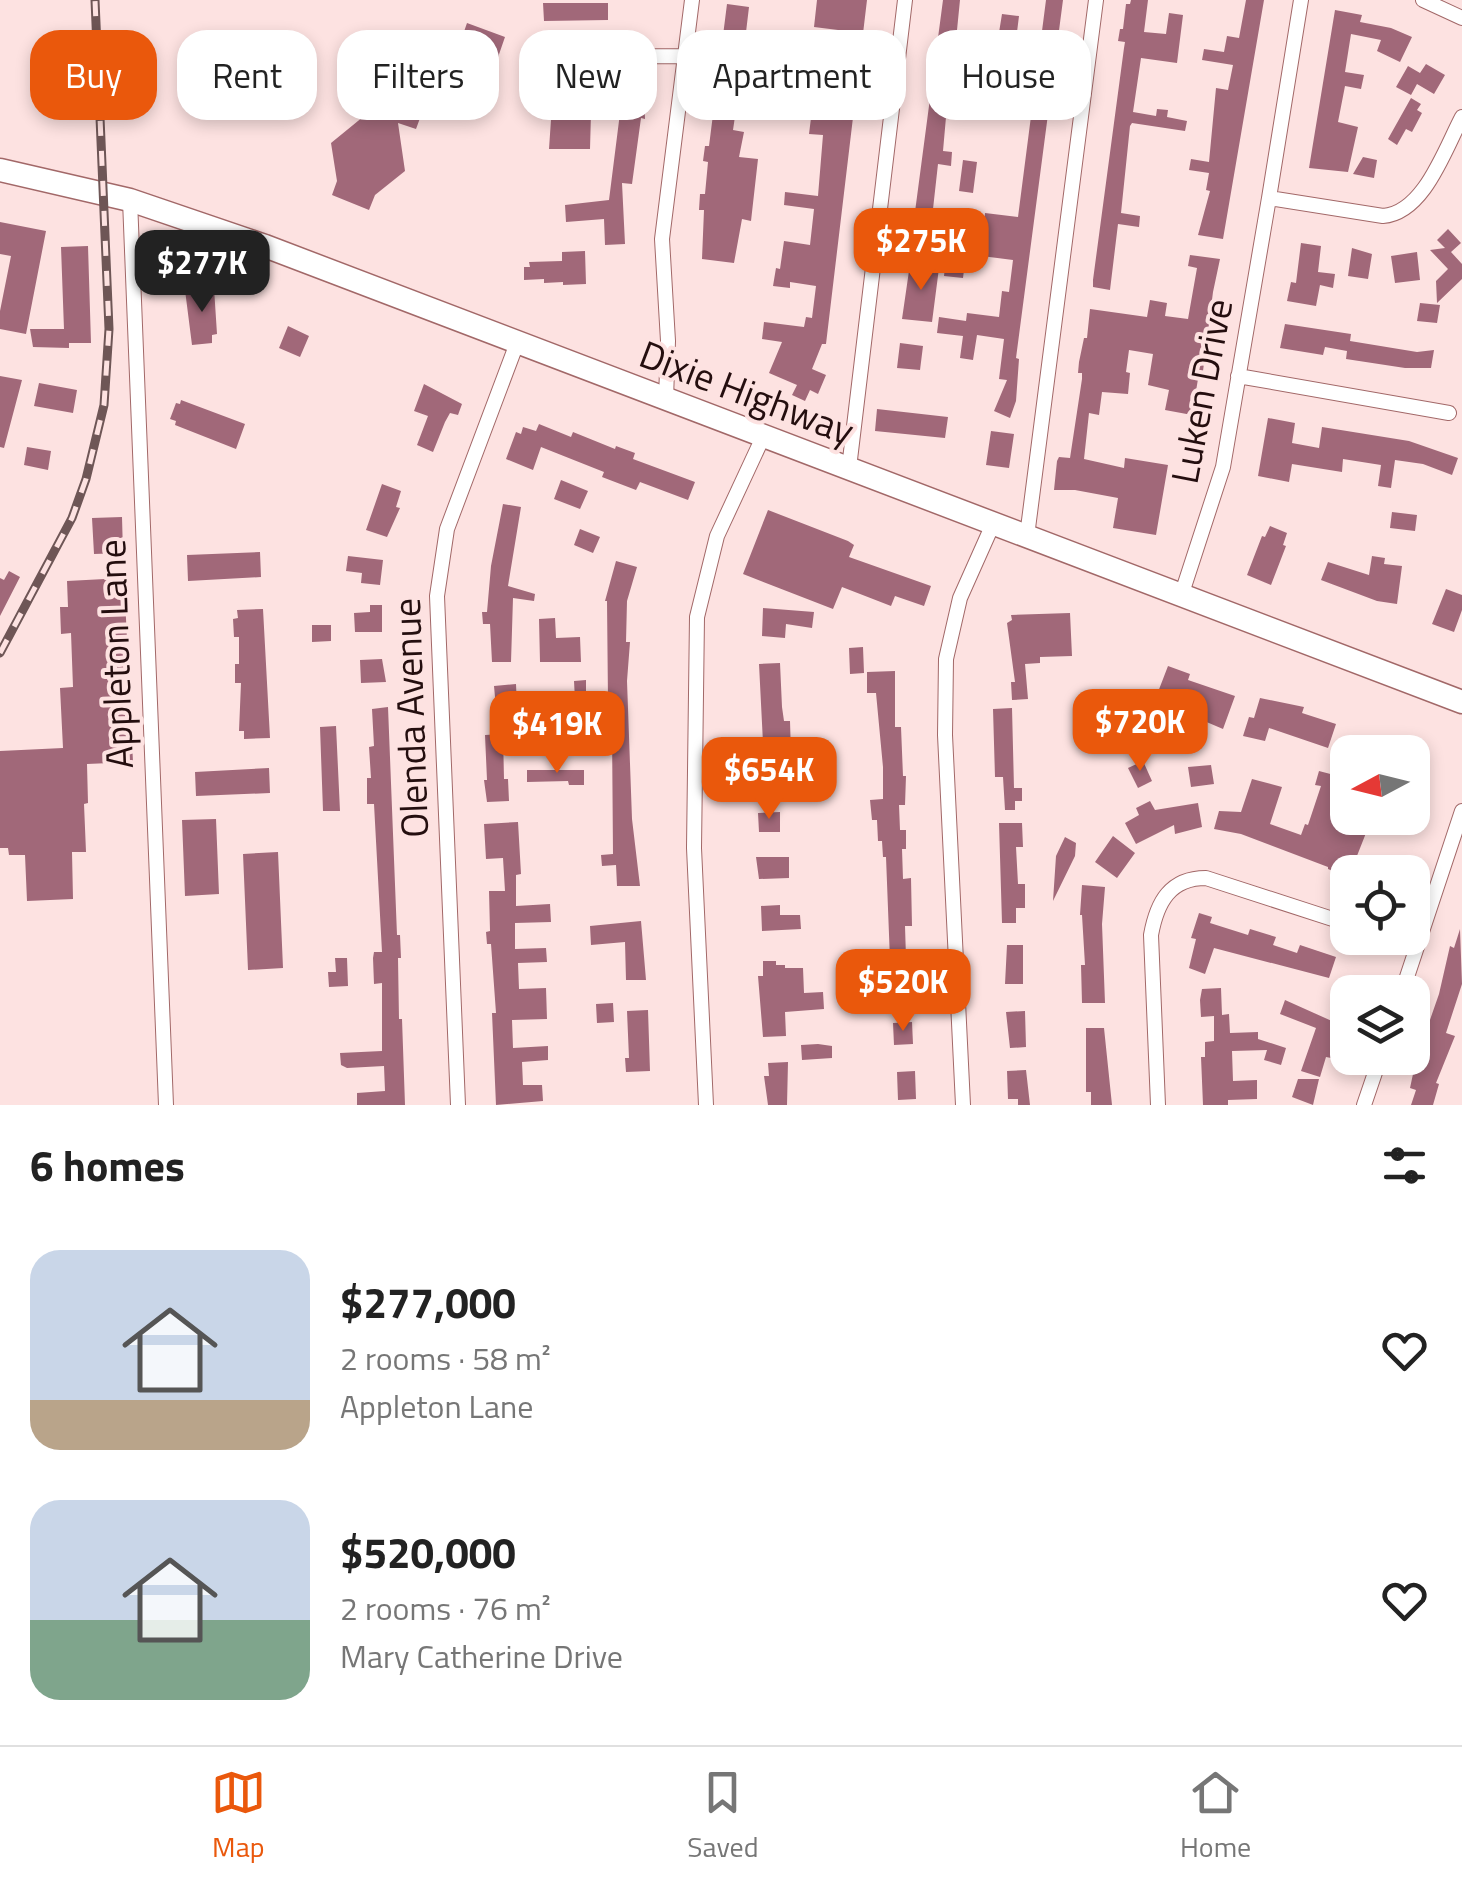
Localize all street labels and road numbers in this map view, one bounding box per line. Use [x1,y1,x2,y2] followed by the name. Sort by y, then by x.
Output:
[1155,294,1247,488] street label: Luken Drive
[631,325,863,459] street label: Dixie Highway
[82,538,148,770] street label: Appleton Lane
[377,597,443,839] street label: Olenda Avenue

